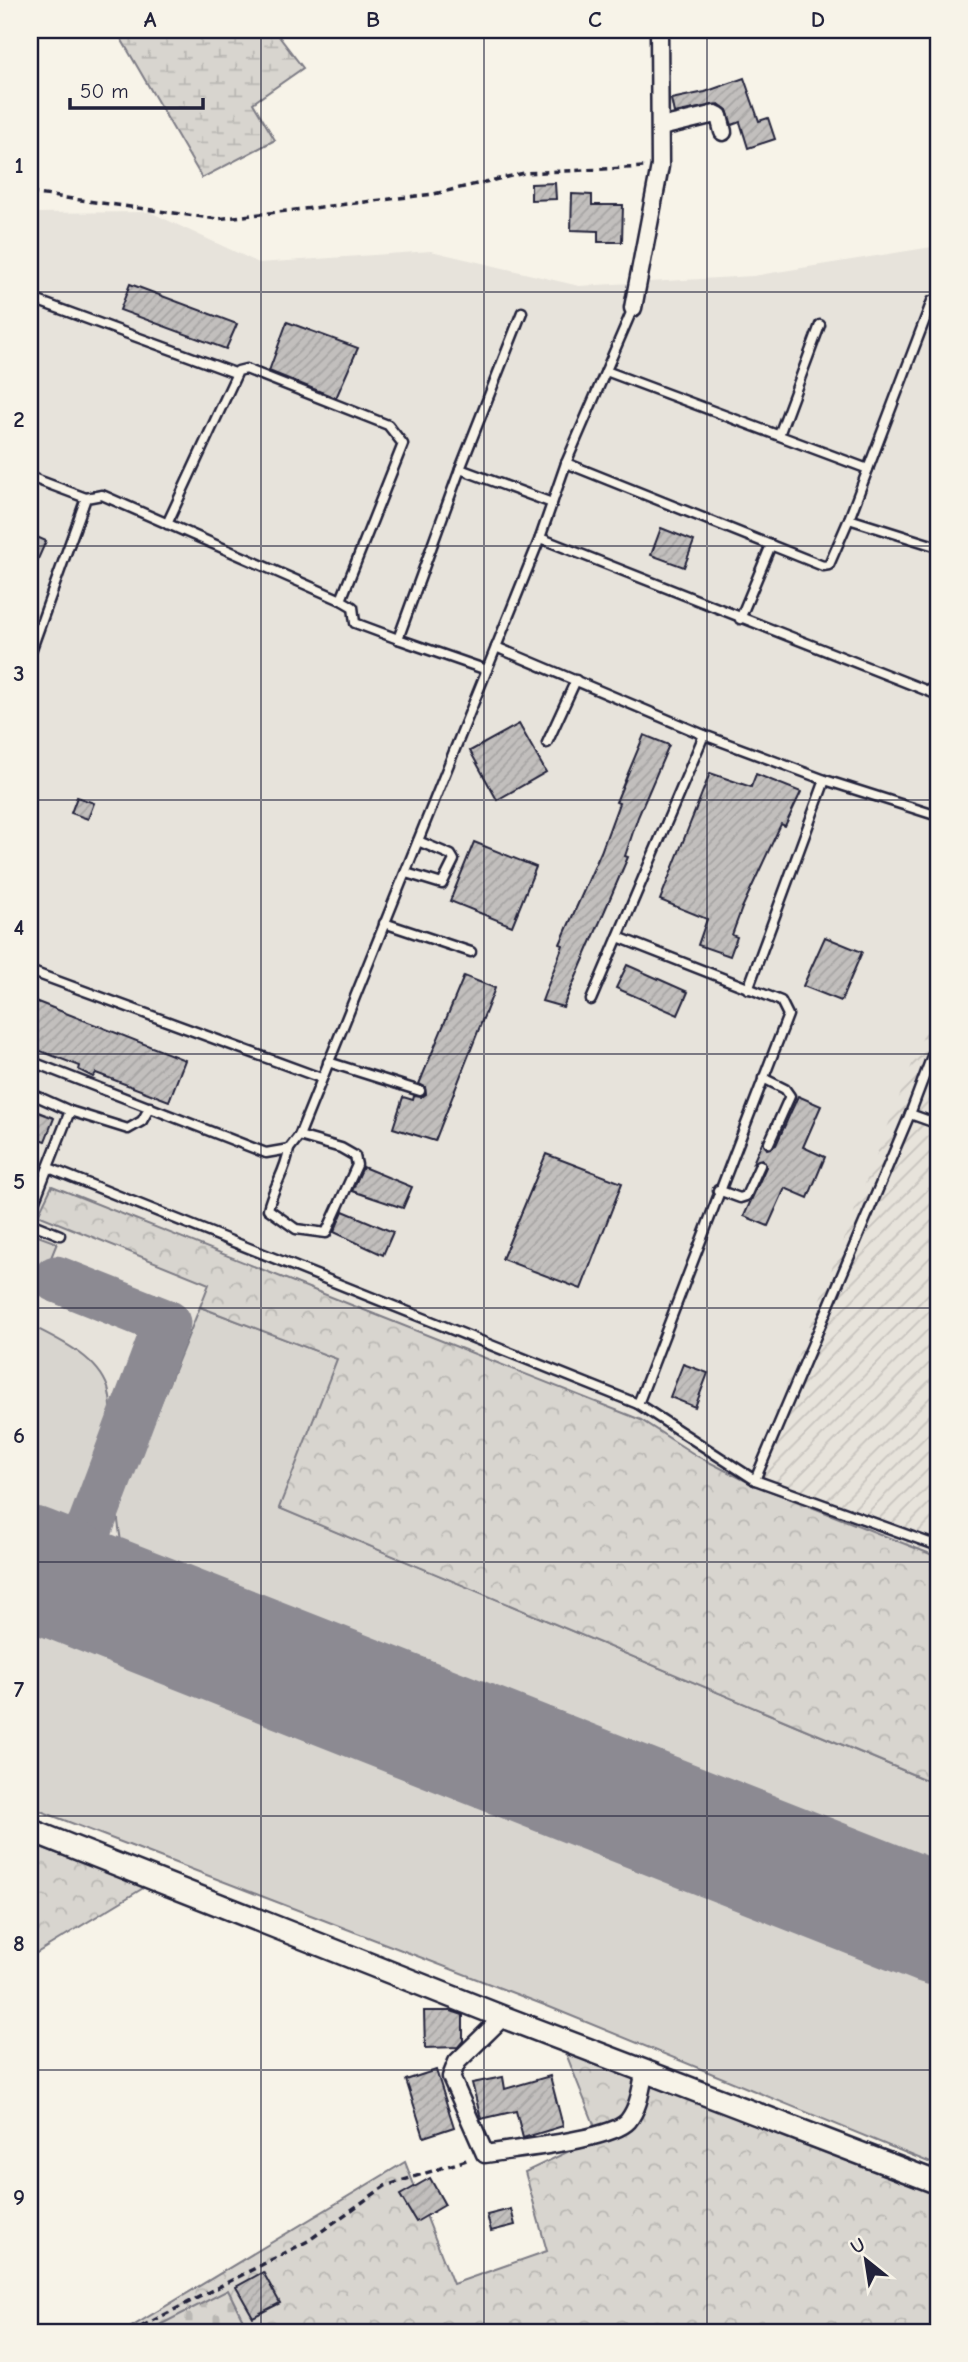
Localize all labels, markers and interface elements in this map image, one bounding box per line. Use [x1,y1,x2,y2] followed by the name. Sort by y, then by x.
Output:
[144,6,157,33] text: A
[366,6,380,33] text: B
[588,6,602,33] text: C
[811,6,825,33] text: D
[70,66,203,110] scale bar
[80,79,129,103] text: 50 m
[14,152,24,179] text: 1
[13,406,25,433] text: 2
[13,660,25,687] text: 3
[14,914,25,941] text: 4
[13,1168,25,1195] text: 5
[13,1422,25,1449] text: 6
[14,1676,25,1703] text: 7
[13,1930,25,1957] text: 8
[13,2184,25,2211] text: 9
[832,2226,902,2296] north arrow
[847,2233,869,2259] text: U

